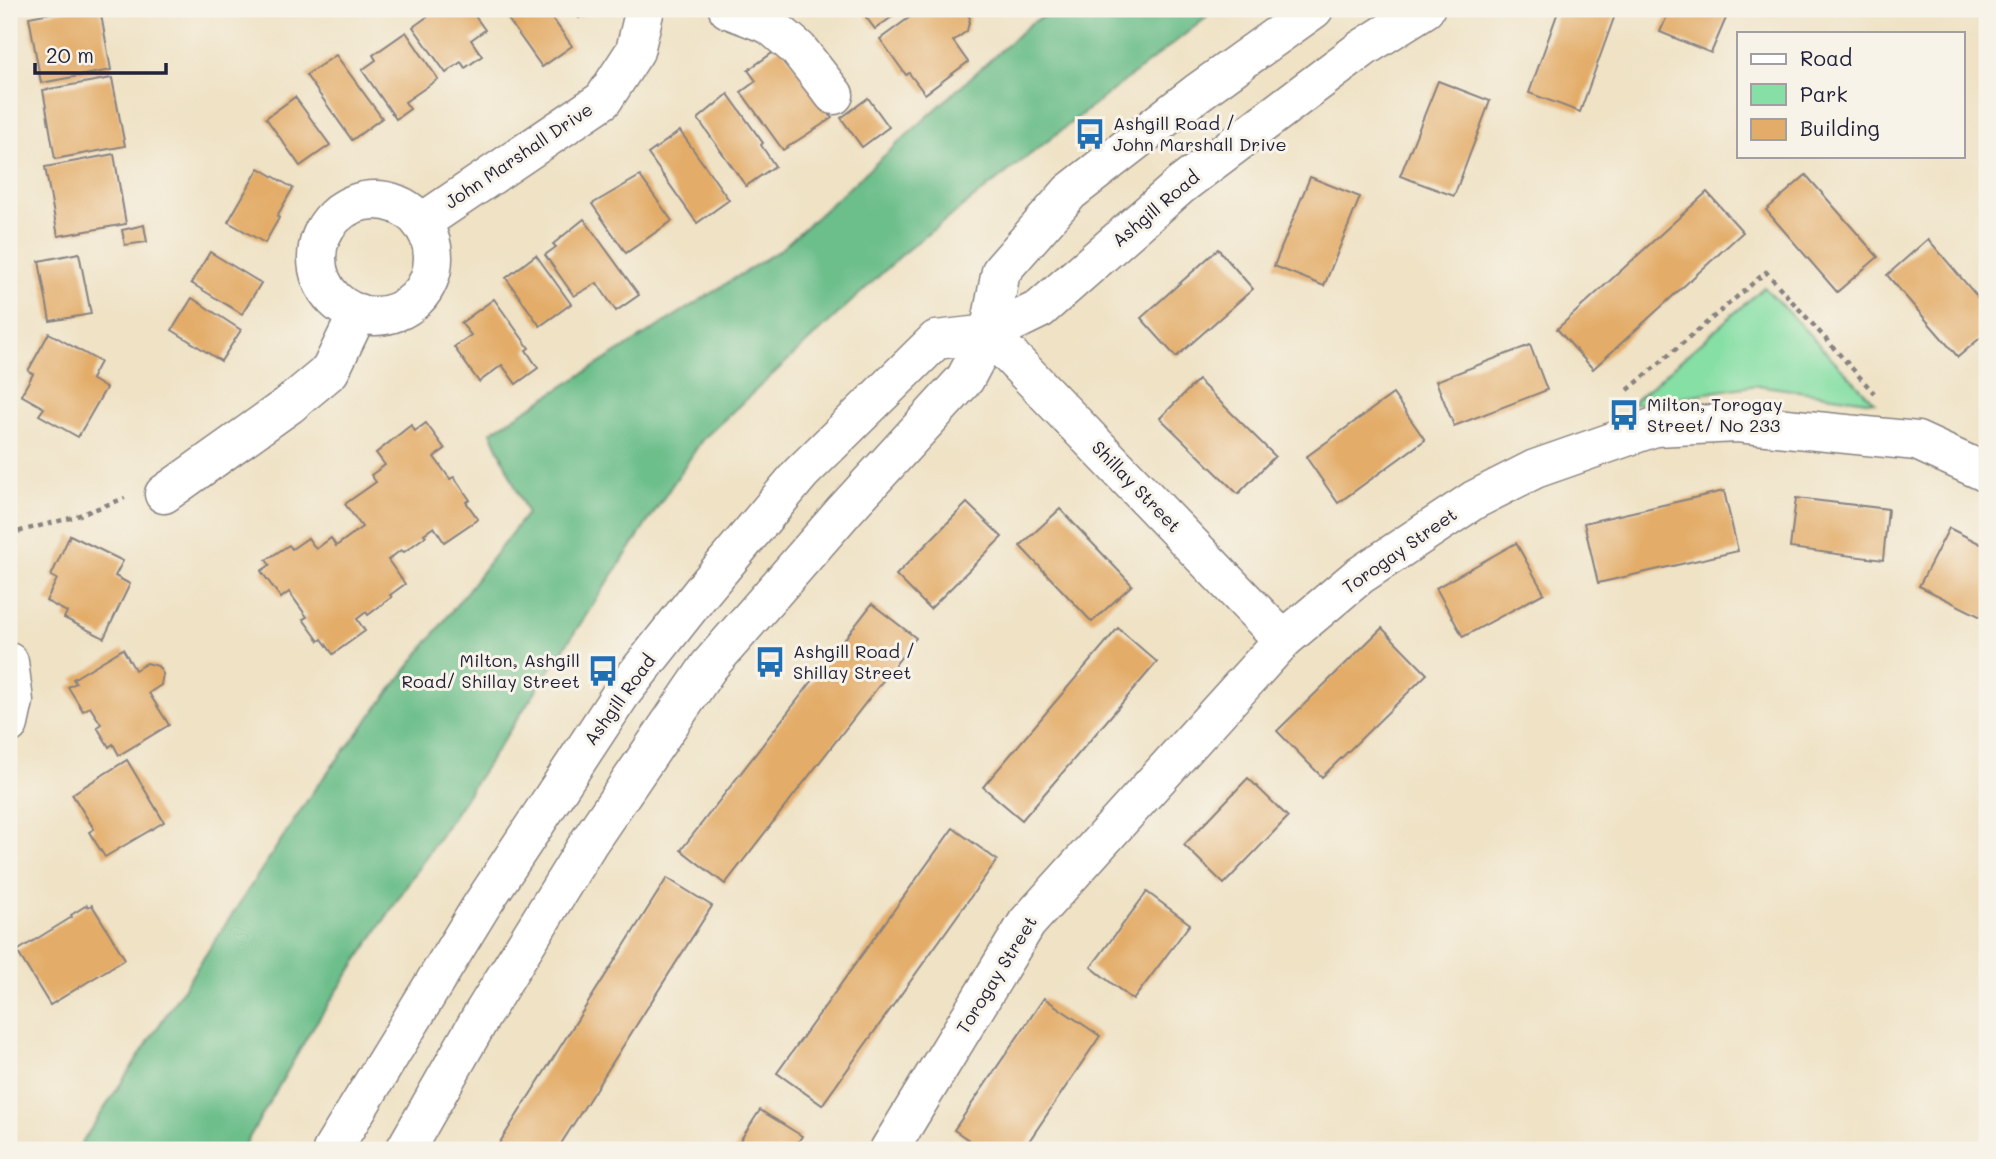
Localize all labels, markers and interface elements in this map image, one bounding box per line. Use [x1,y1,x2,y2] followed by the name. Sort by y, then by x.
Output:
[35,32,166,76] scale bar
[1737,32,1965,158] legend
[46,41,94,68] text: 20 m
[1800,44,1852,71] text: Road
[1800,80,1848,107] text: Park
[440,97,597,214] street label: John Marshall Drive
[1113,111,1287,156] place label: Ashgill Road / John Marshall Drive
[1800,114,1880,141] text: Building
[1073,117,1107,151] bus stop icon: Ashgill Road / John Marshall Drive
[1107,165,1204,252] street label: Ashgill Road
[1647,392,1783,437] place label: Milton, Torogay Street/ No 233
[1607,398,1641,432] bus stop icon: Milton, Torogay Street/ No 233
[1087,435,1187,537] street label: Shillay Street
[1337,502,1461,599] street label: Torogay Street
[793,639,915,684] place label: Ashgill Road / Shillay Street
[753,645,787,679] bus stop icon: Ashgill Road / Shillay Street
[401,648,580,693] place label: Milton, Ashgill Road/ Shillay Street
[578,649,660,750] street label: Ashgill Road
[586,654,620,688] bus stop icon: Milton, Ashgill Road/ Shillay Street
[950,911,1042,1038] street label: Torogay Street

